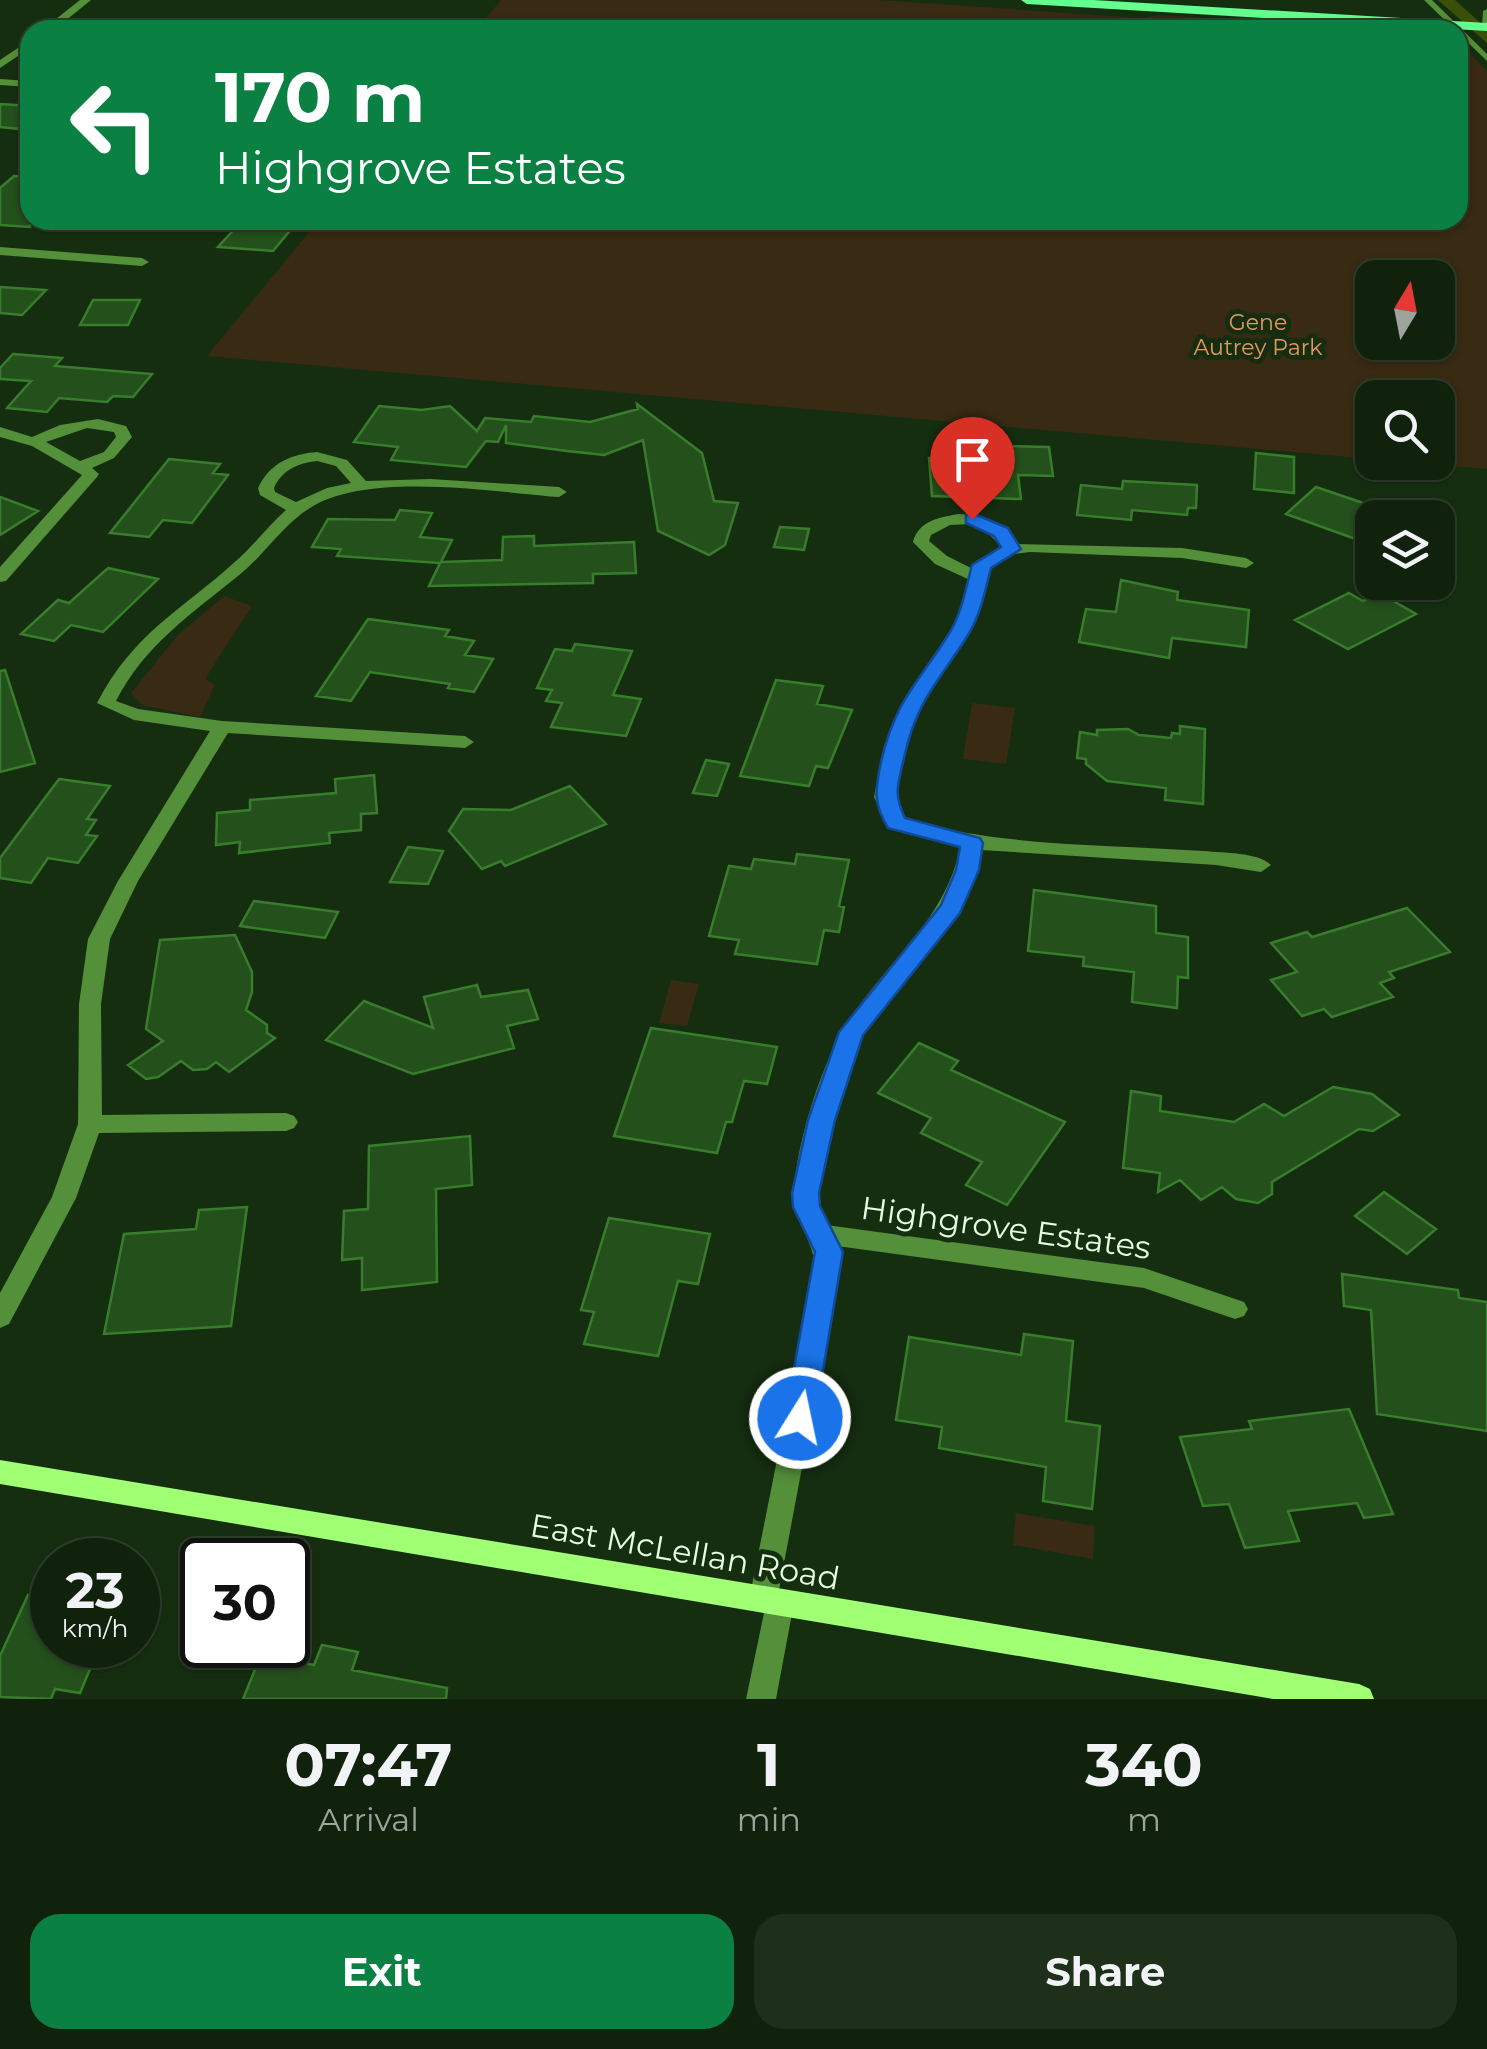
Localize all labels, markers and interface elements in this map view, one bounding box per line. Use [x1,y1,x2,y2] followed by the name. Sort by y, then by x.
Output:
[215,54,425,140] text: 170 m
[50,60,180,190] icon: left
[215,140,626,195] text: Highgrove Estates
[1355,260,1455,360] north arrow
[1355,260,1455,600] map controls
[1194,309,1323,361] park label: Gene Autrey Park
[1355,380,1455,480] button: search
[930,417,1015,520] pin
[945,432,1000,487] icon: arrive
[1355,500,1455,600] button: layers
[859,1188,1153,1267] street label: Highgrove Estates
[748,1366,852,1470] position arrow
[527,1505,843,1598] street label: East McLellan Road
[180,1538,310,1668] speed limit sign: 30
[65,1560,125,1621] text: 23
[62,1613,128,1643] text: km/h
[284,1728,453,1801] text: 07:47
[757,1728,781,1801] text: 1
[1085,1728,1203,1801] text: 340
[318,1800,419,1839] text: Arrival
[737,1800,801,1839] text: min
[1127,1800,1161,1839] text: m
[30,1914,734,2029] button: Exit
[754,1914,1457,2029] button: Share

